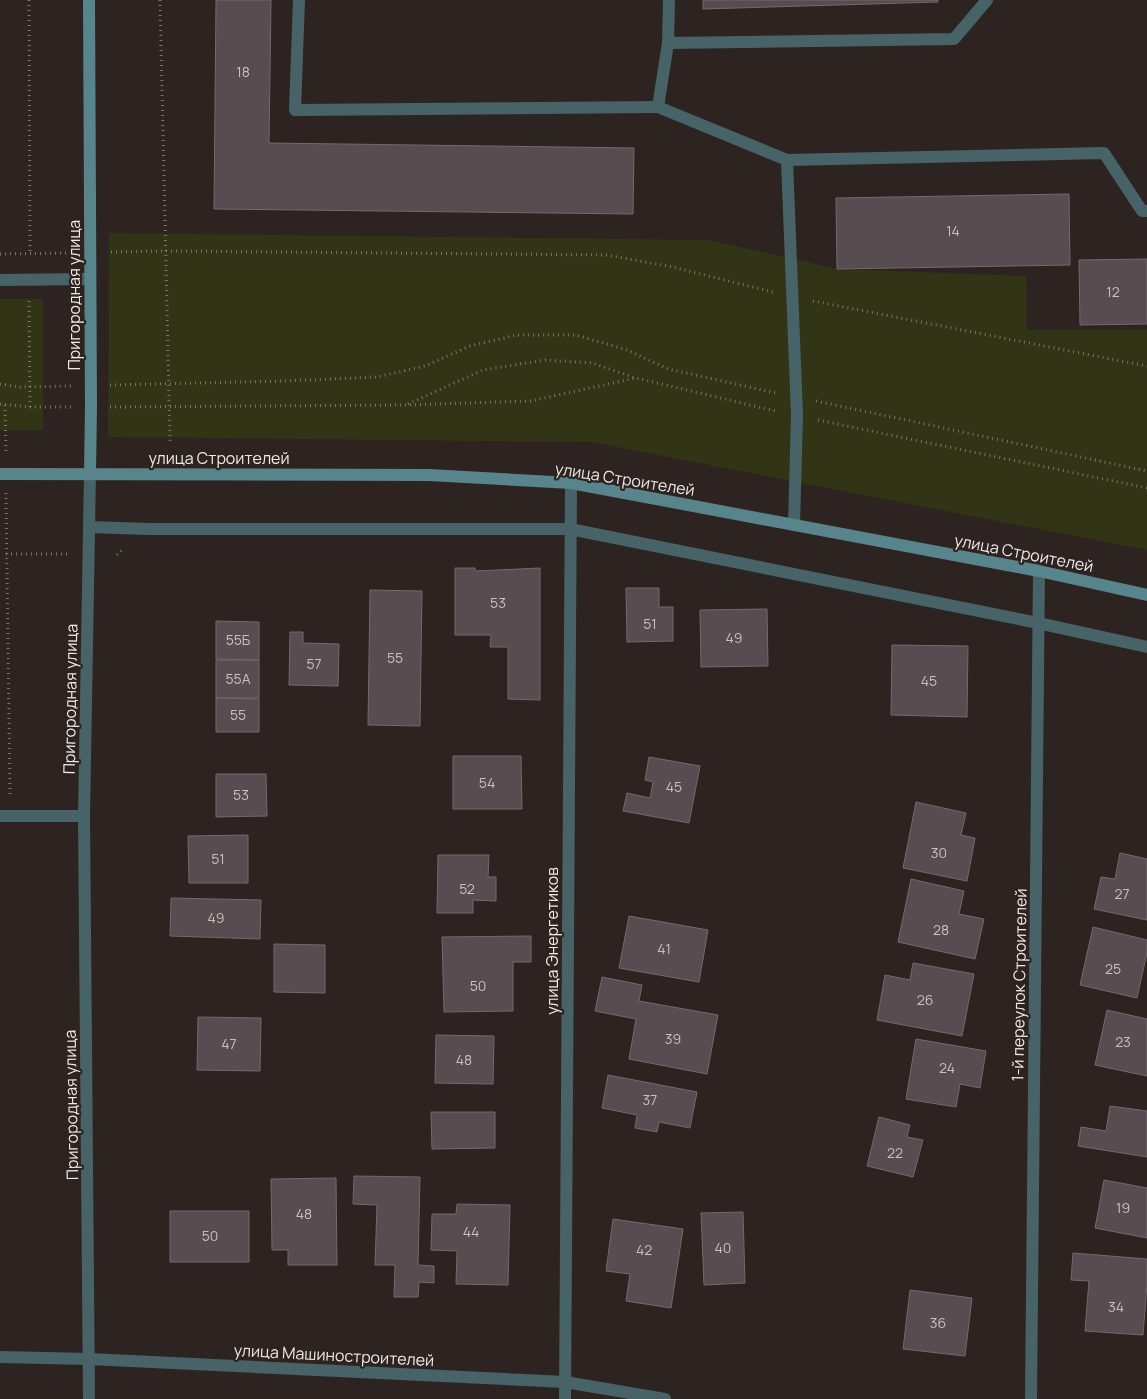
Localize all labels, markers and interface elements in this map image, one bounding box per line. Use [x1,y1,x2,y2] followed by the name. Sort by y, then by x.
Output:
[236,62,250,81] house number: 18
[63,220,85,370] street label: Пригородная улица
[946,221,960,240] house number: 14
[1106,282,1120,301] house number: 12
[148,447,290,469] street label: улица Строителей
[554,457,696,501] street label: улица Строителей
[953,529,1095,577] street label: улица Строителей
[490,593,506,612] house number: 53
[643,614,657,633] house number: 51
[58,624,82,774] street label: Пригородная улица
[726,628,742,647] house number: 49
[226,630,251,649] house number: 55Б
[387,648,403,667] house number: 55
[306,654,322,673] house number: 57
[225,669,251,688] house number: 55А
[921,671,937,690] house number: 45
[230,705,246,724] house number: 55
[479,773,495,792] house number: 54
[666,777,682,796] house number: 45
[233,785,249,804] house number: 53
[931,843,947,862] house number: 30
[211,849,225,868] house number: 51
[541,867,563,1015] street label: улица Энергетиков
[459,879,475,898] house number: 52
[1114,884,1130,903] house number: 27
[1006,888,1032,1082] street label: 1-й переулок Строителей
[208,908,224,927] house number: 49
[933,920,949,939] house number: 28
[657,939,671,958] house number: 41
[1105,959,1121,978] house number: 25
[470,976,486,995] house number: 50
[917,990,933,1009] house number: 26
[665,1029,681,1048] house number: 39
[59,1030,83,1180] street label: Пригородная улица
[1115,1032,1131,1051] house number: 23
[221,1034,237,1053] house number: 47
[456,1050,472,1069] house number: 48
[939,1058,955,1077] house number: 24
[643,1090,657,1109] house number: 37
[887,1143,903,1162] house number: 22
[1116,1198,1130,1217] house number: 19
[296,1204,312,1223] house number: 48
[463,1222,479,1241] house number: 44
[202,1226,218,1245] house number: 50
[715,1238,731,1257] house number: 40
[636,1240,652,1259] house number: 42
[1108,1297,1124,1316] house number: 34
[930,1313,946,1332] house number: 36
[233,1339,435,1371] street label: улица Машиностроителей

